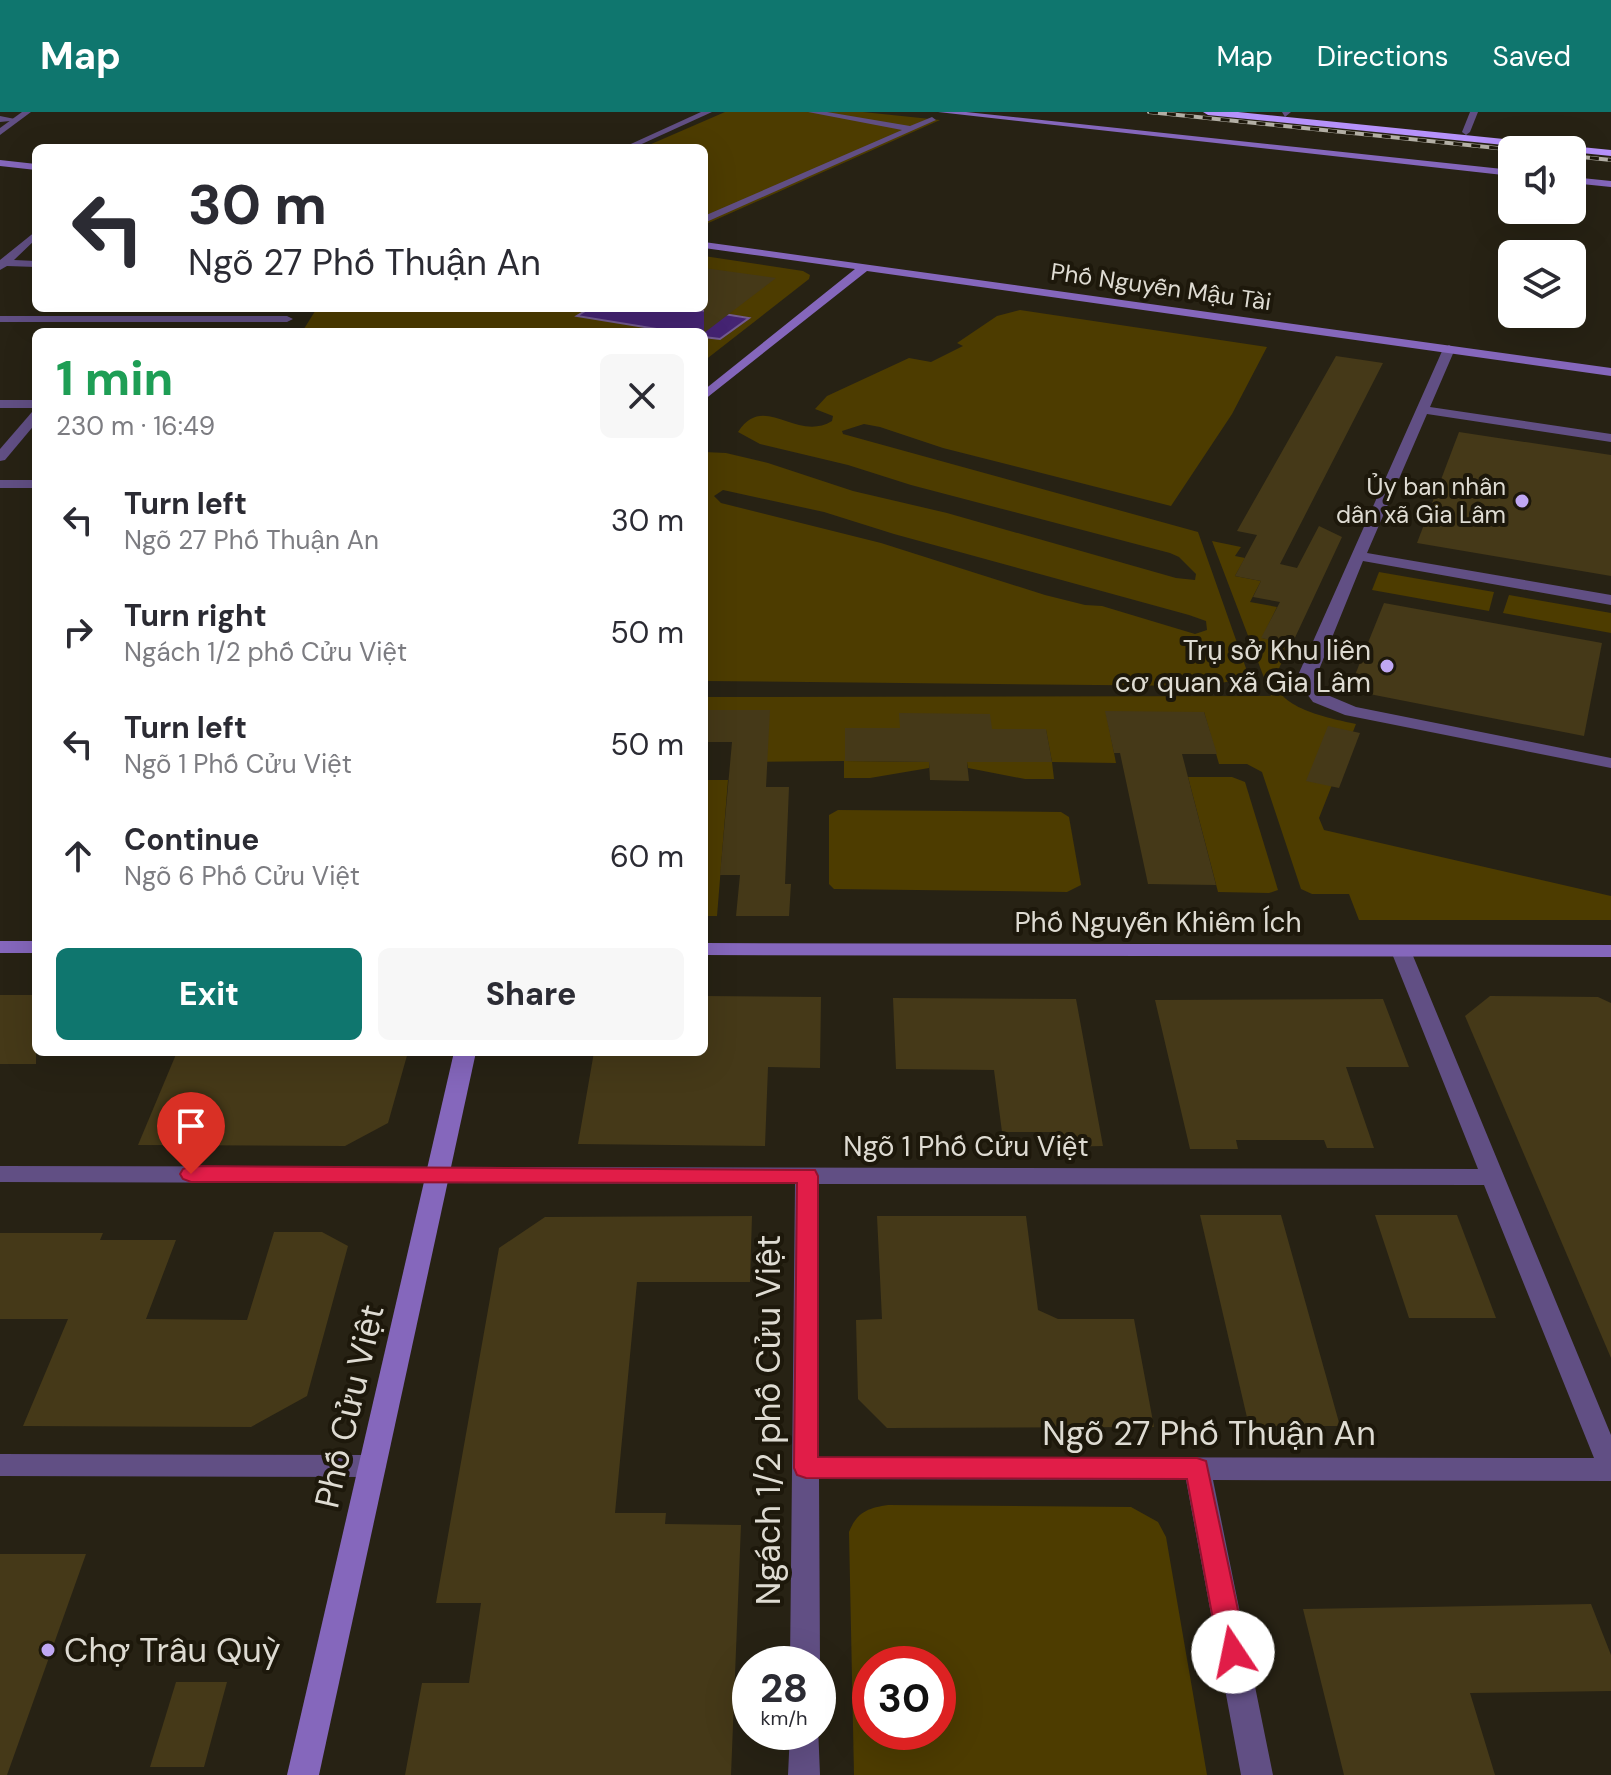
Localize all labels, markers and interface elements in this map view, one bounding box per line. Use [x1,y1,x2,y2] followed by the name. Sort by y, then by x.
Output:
[40,31,121,81] text: Map
[1216,38,1273,75] text: Map
[1317,38,1449,75] text: Directions
[1493,38,1571,75] text: Saved
[1498,136,1586,328] map controls
[1498,136,1586,224] button: sound
[188,168,327,241] text: 30 m
[56,176,160,280] icon: left
[188,239,541,286] text: Ngõ 27 Phố Thuận An
[1498,240,1586,328] button: layers
[1049,256,1273,317] street label: Phố Nguyễn Mậu Tài
[56,347,173,410] text: 1 min
[600,354,684,438] button: close
[56,409,215,443] text: 230 m · 16:49
[1336,471,1506,530] place label: Ủy ban nhân dân xã Gia Lâm
[124,484,247,523] text: Turn left
[1513,492,1531,510] marker: Ủy ban nhân dân xã Gia Lâm
[56,498,100,542] icon: left
[611,501,684,540] text: 30 m
[124,523,379,557] text: Ngõ 27 Phố Thuận An
[124,596,267,635] text: Turn right
[56,610,100,654] icon: right
[610,613,684,652] text: 50 m
[1115,632,1371,701] place label: Trụ sở Khu liên cơ quan xã Gia Lâm
[124,635,407,669] text: Ngách 1/2 phố Cửu Việt
[1378,657,1396,675] marker: Trụ sở Khu liên cơ quan xã Gia Lâm
[124,708,247,747] text: Turn left
[56,722,100,766] icon: left
[610,725,684,764] text: 50 m
[124,747,352,781] text: Ngõ 1 Phố Cửu Việt
[124,820,259,859] text: Continue
[56,834,100,878] icon: ahead
[610,837,684,876] text: 60 m
[124,859,360,893] text: Ngõ 6 Phố Cửu Việt
[1014,904,1302,941] street label: Phố Nguyễn Khiêm Ích
[56,948,362,1040] button: Exit
[378,948,684,1040] button: Share
[157,1092,225,1174] pin
[169,1104,213,1148] icon: arrive
[843,1128,1089,1165] street label: Ngõ 1 Phố Cửu Việt
[746,1235,791,1605] street label: Ngách 1/2 phố Cửu Việt
[304,1300,395,1512] street label: Phố Cửu Việt
[1042,1411,1376,1456] street label: Ngõ 27 Phố Thuận An
[1191,1610,1275,1694] position arrow
[64,1628,281,1673] place label: Chợ Trâu Quỳ
[39,1641,57,1659] marker: Chợ Trâu Quỳ
[852,1646,956,1750] speed limit sign: 30
[760,1662,808,1714] text: 28
[760,1705,808,1731] text: km/h

